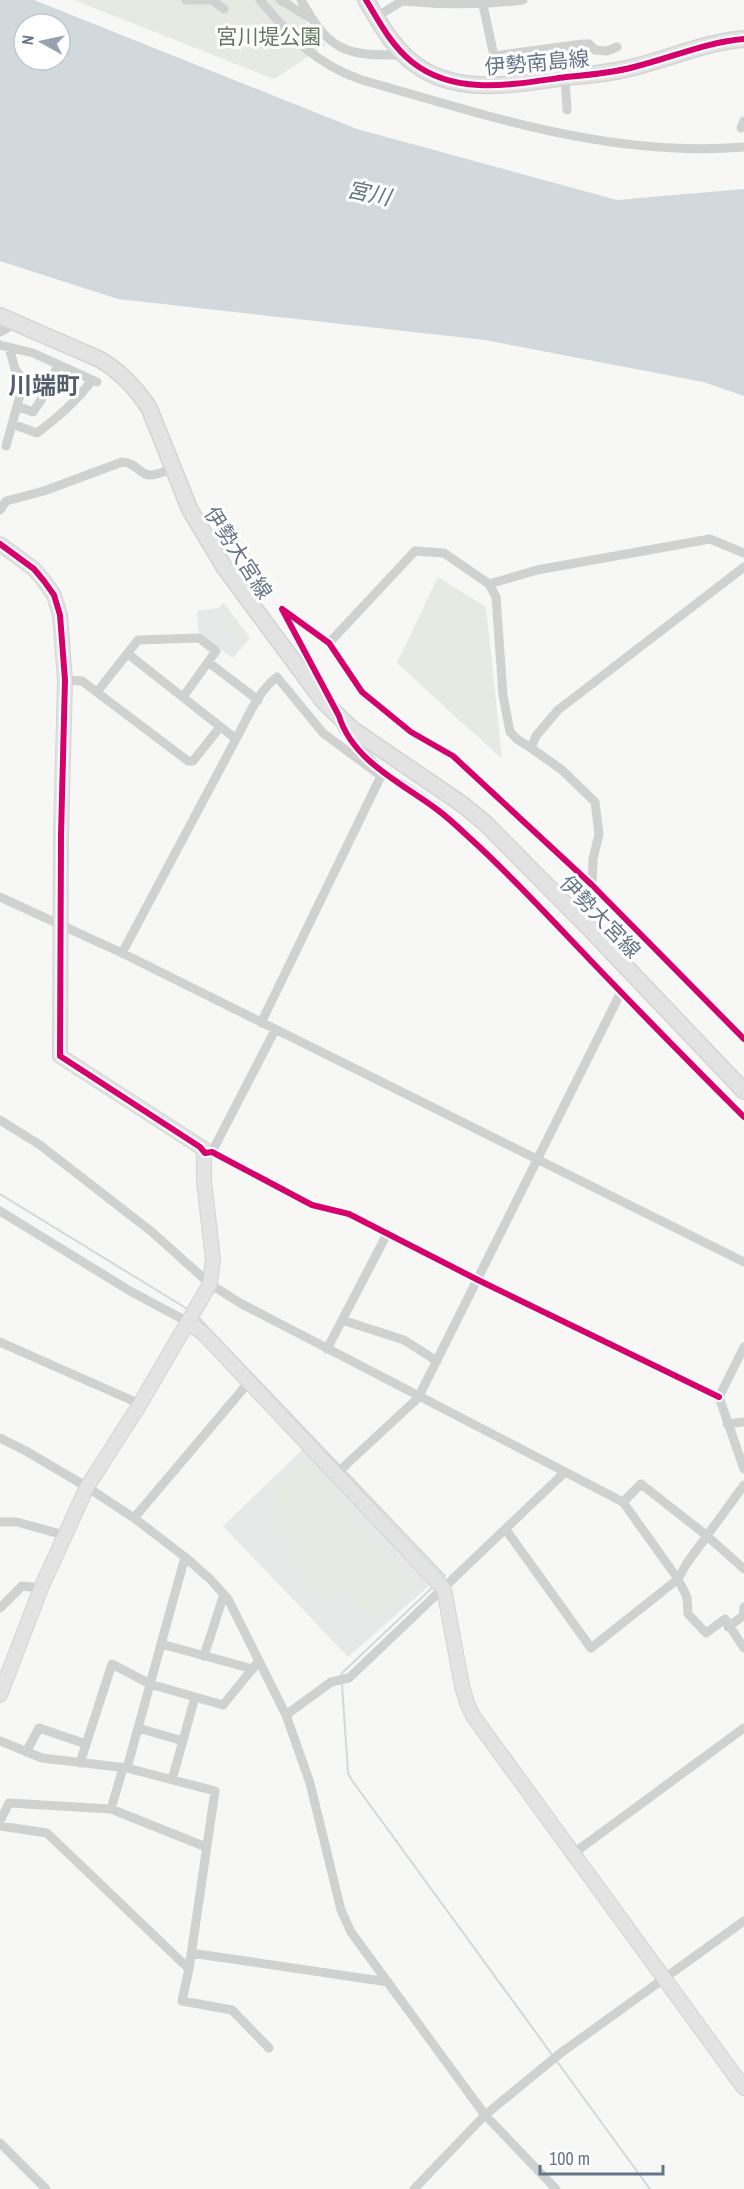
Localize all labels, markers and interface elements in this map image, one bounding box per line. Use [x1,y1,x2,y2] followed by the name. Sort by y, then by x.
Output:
[12,12,72,72] north arrow
[217,22,322,51] park label: 宮川堤公園
[16,34,39,46] text: N
[483,43,591,82] street label: 伊勢南島線
[344,174,396,213] water label: 宮川
[8,369,80,401] district label: 川端町
[198,501,279,605] street label: 伊勢大宮線
[553,869,647,964] street label: 伊勢大宮線
[540,2138,663,2176] scale bar
[549,2146,590,2171] text: 100 m

